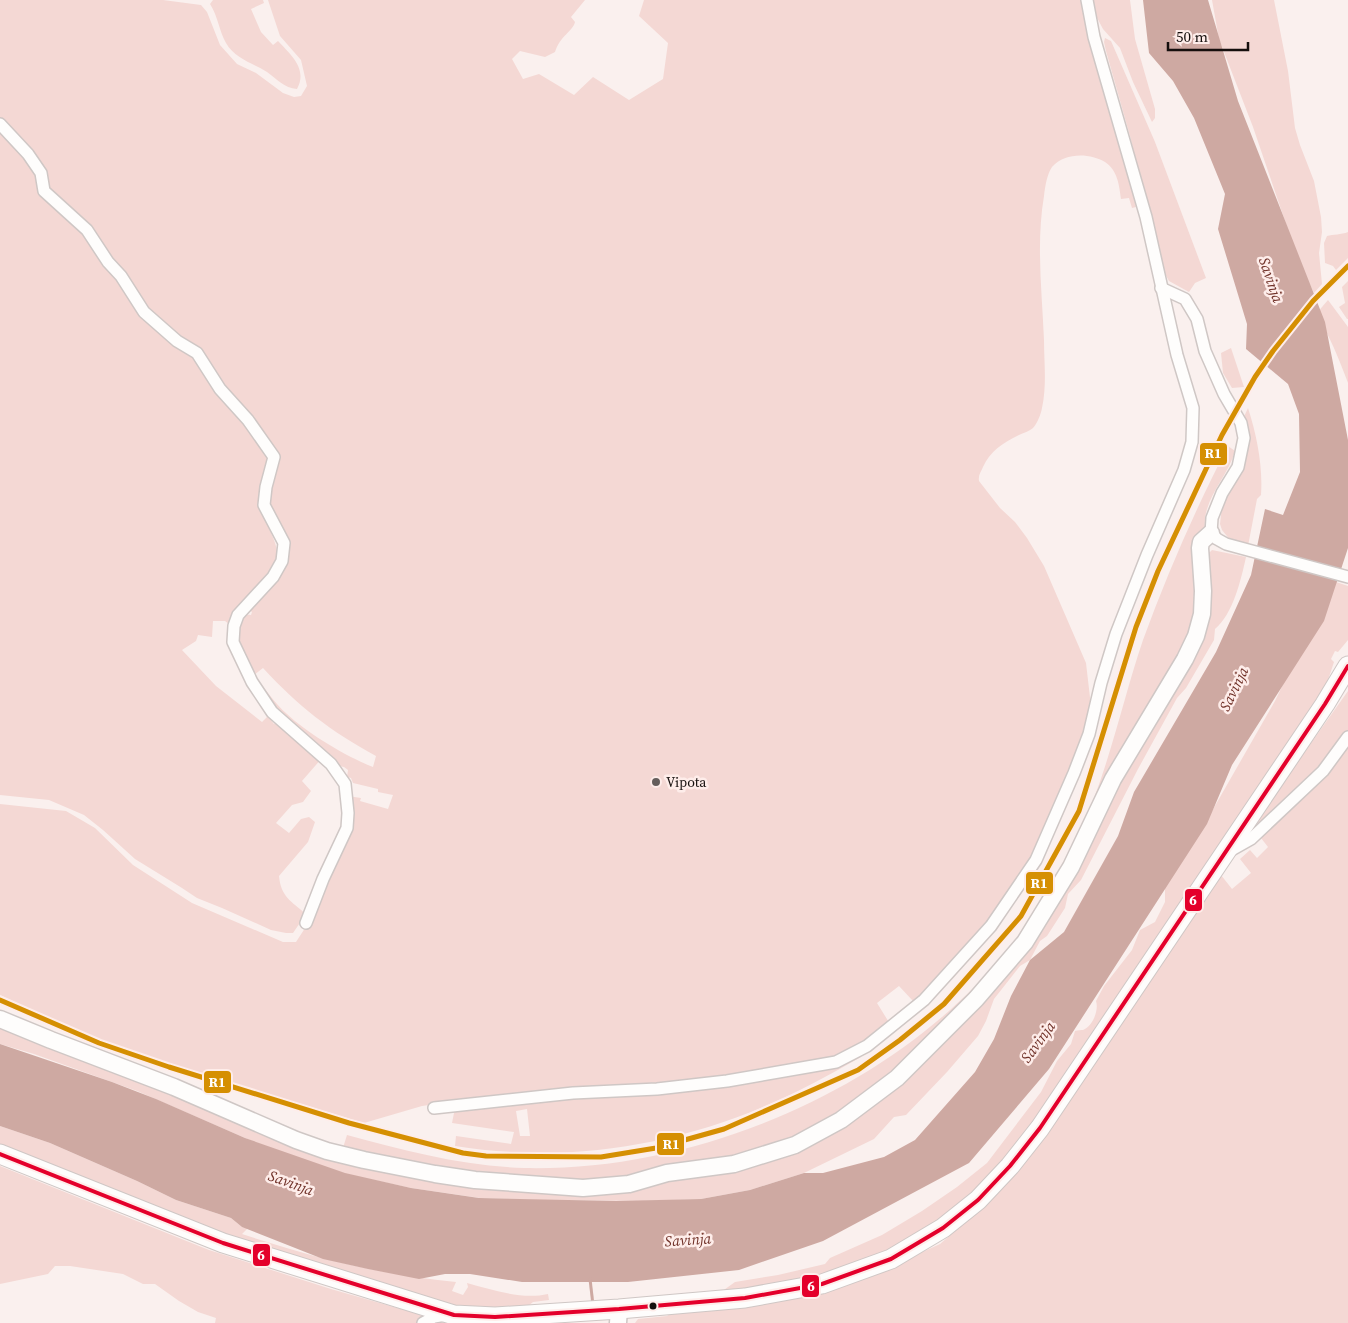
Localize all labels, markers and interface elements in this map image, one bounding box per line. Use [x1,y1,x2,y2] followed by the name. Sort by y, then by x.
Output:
[1168,20,1248,52] scale bar
[1176,26,1208,47] text: 50 m
[1254,254,1289,305] water label: Savinja
[1199,442,1228,466] line badge: R1
[1204,443,1222,463] text: R1
[1214,663,1253,714] water label: Savinja
[666,772,707,792] place label: Vipota
[650,776,662,788] marker: Vipota
[1025,871,1054,895] line badge: R1
[1030,873,1048,893] text: R1
[1184,888,1203,912] line badge: 6
[1189,890,1197,910] text: 6
[1015,1017,1060,1067] water label: Savinja
[203,1070,232,1094] line badge: R1
[208,1072,226,1092] text: R1
[656,1132,685,1156] line badge: R1
[662,1134,680,1154] text: R1
[266,1165,317,1200] water label: Savinja
[664,1227,712,1252] water label: Savinja
[252,1243,271,1267] line badge: 6
[257,1245,265,1265] text: 6
[801,1274,820,1298] line badge: 6
[807,1276,815,1296] text: 6
[648,1301,658,1311] unlabelled marker

